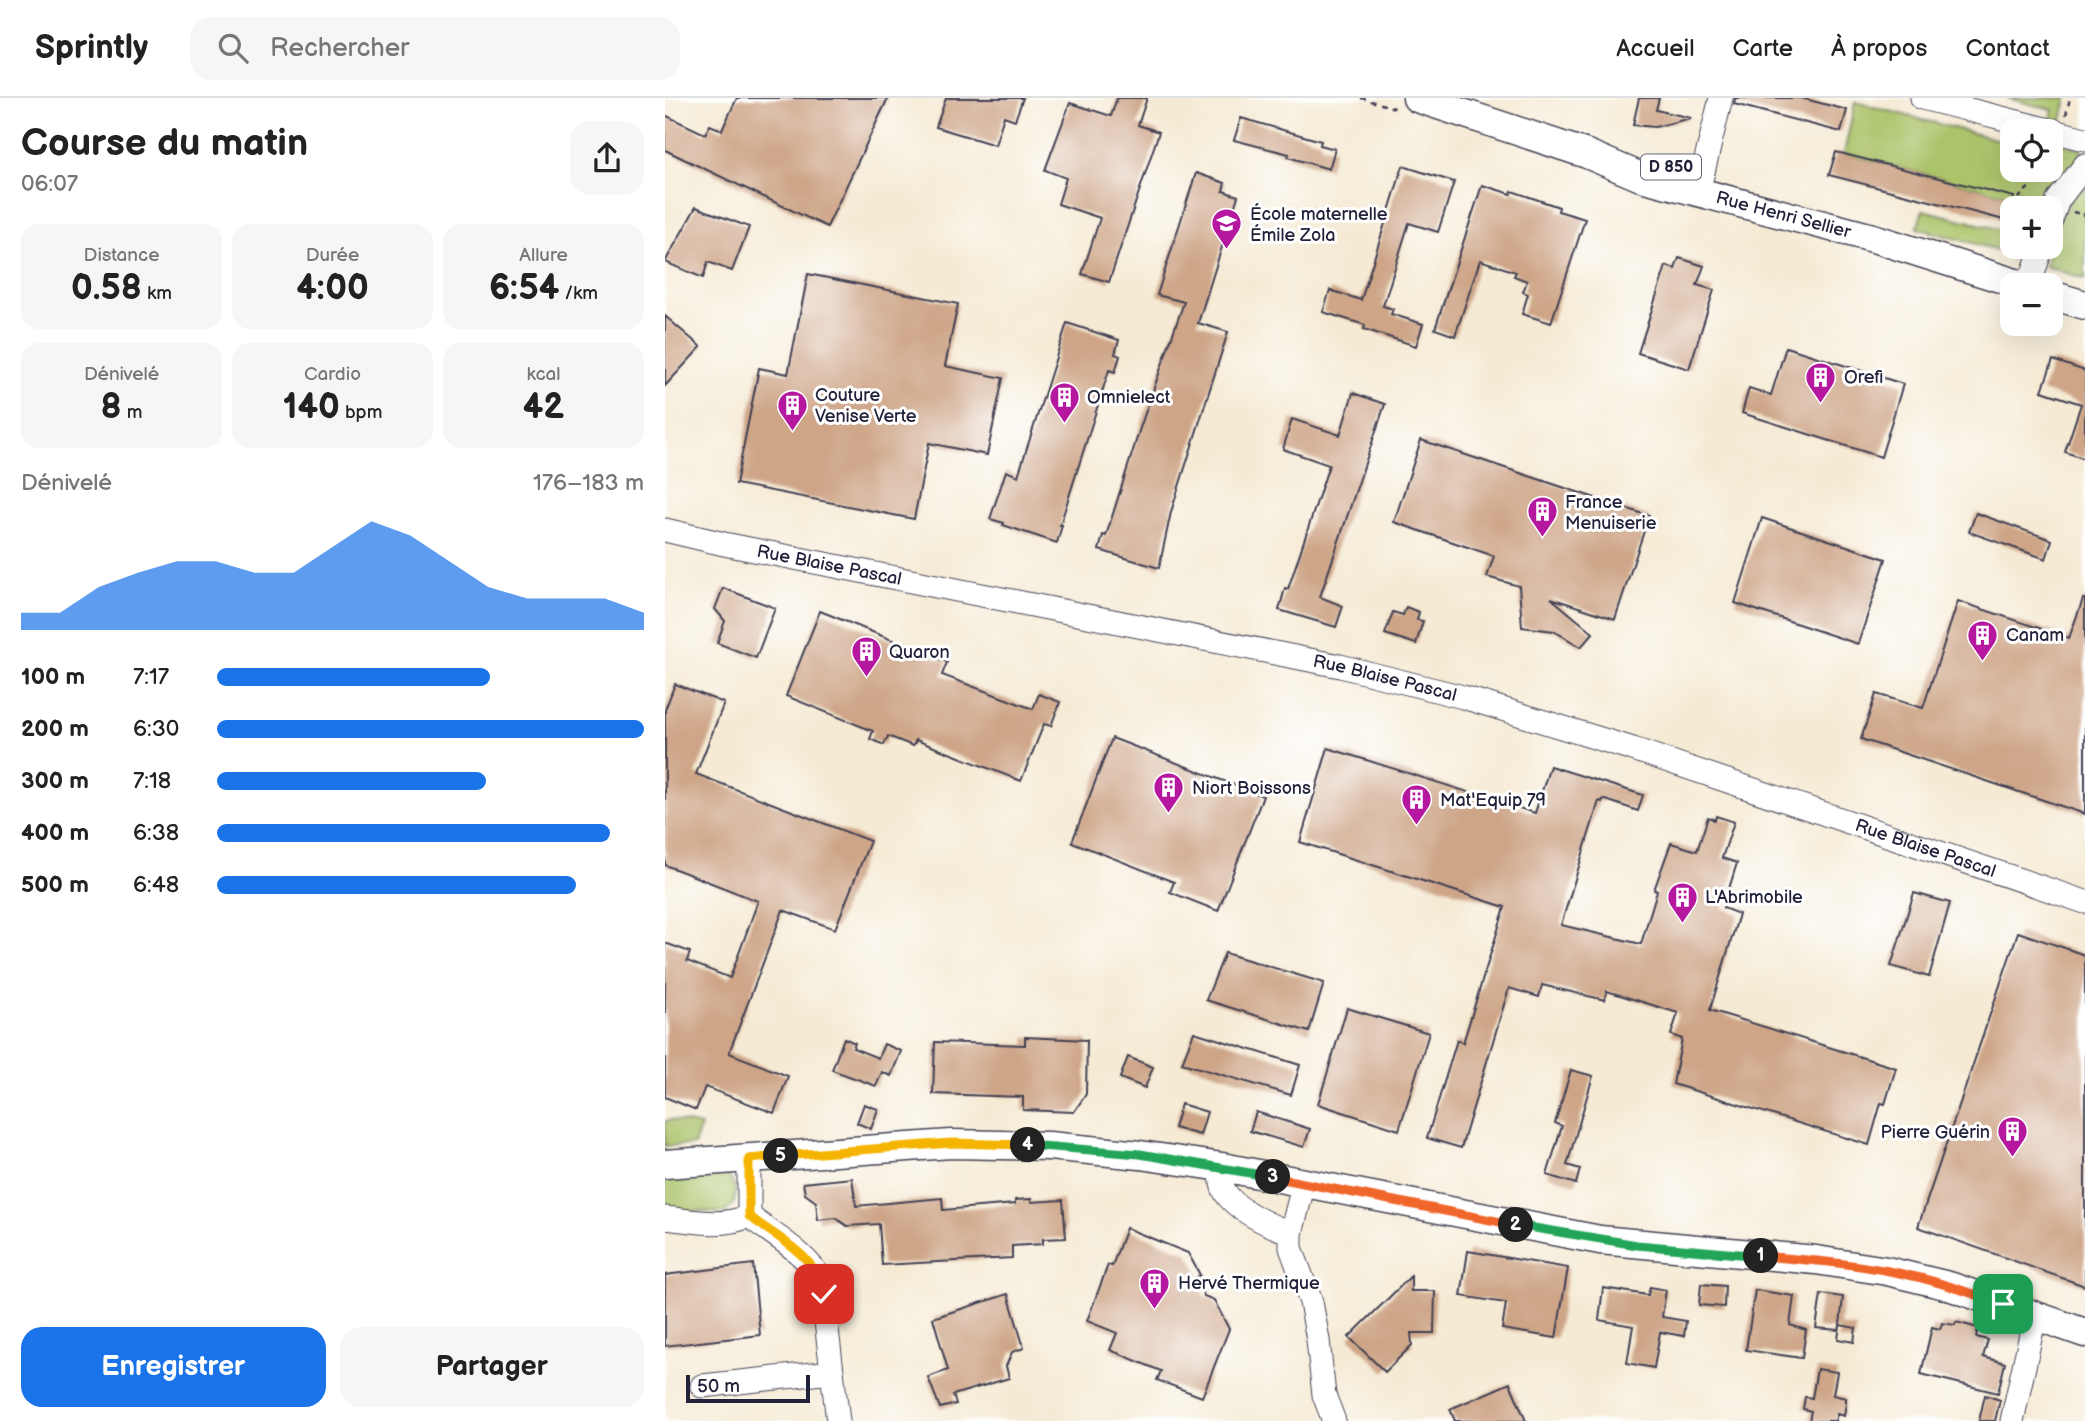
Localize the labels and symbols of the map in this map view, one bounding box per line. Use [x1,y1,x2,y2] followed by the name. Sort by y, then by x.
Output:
[1641,155,1701,180] road number: D 850
[1714,187,1854,242] street label: Rue Henri Sellier
[1250,202,1388,246] place label: École maternelle Émile Zola
[1210,207,1244,251] school or university icon: École maternelle Émile Zola
[1804,360,1838,404] building icon: Orefi
[1844,367,1883,388] place label: Orefi
[1047,380,1081,424] building icon: Omnielect
[815,385,917,427] place label: Couture Venise Verte
[1087,387,1171,408] place label: Omnielect
[775,388,809,432] building icon: Couture Venise Verte
[1565,492,1657,534] place label: France Menuiserie
[1525,495,1559,539] building icon: France Menuiserie
[755,540,903,589] street label: Rue Blaise Pascal
[1966,618,2000,662] building icon: Canam
[2006,625,2064,646] place label: Canam
[849,635,883,679] building icon: Quaron
[889,642,950,663] place label: Quaron
[1311,650,1459,705] street label: Rue Blaise Pascal
[1152,771,1186,815] building icon: Niort Boissons
[1192,778,1311,799] place label: Niort Boissons
[1400,783,1434,827] building icon: Mat'Equip 79
[1440,790,1546,811] place label: Mat'Equip 79
[1852,814,1998,882] street label: Rue Blaise Pascal
[1665,880,1699,924] building icon: L'Abrimobile
[1705,887,1803,908] place label: L'Abrimobile
[1996,1115,2030,1159] building icon: Pierre Guérin
[1880,1122,1990,1143] place label: Pierre Guérin
[1011,1128,1045,1162] pin: 4
[764,1138,799,1174] pin: 5
[1255,1160,1291,1194] pin: 3
[1499,1208,1533,1242] pin: 2
[1743,1238,1779,1274] pin: 1
[794,1264,854,1324] pin
[1138,1266,1172,1310] building icon: Hervé Thermique
[1178,1273,1320,1294] place label: Hervé Thermique
[1973,1274,2033,1334] pin
[686,1372,810,1404] scale bar

